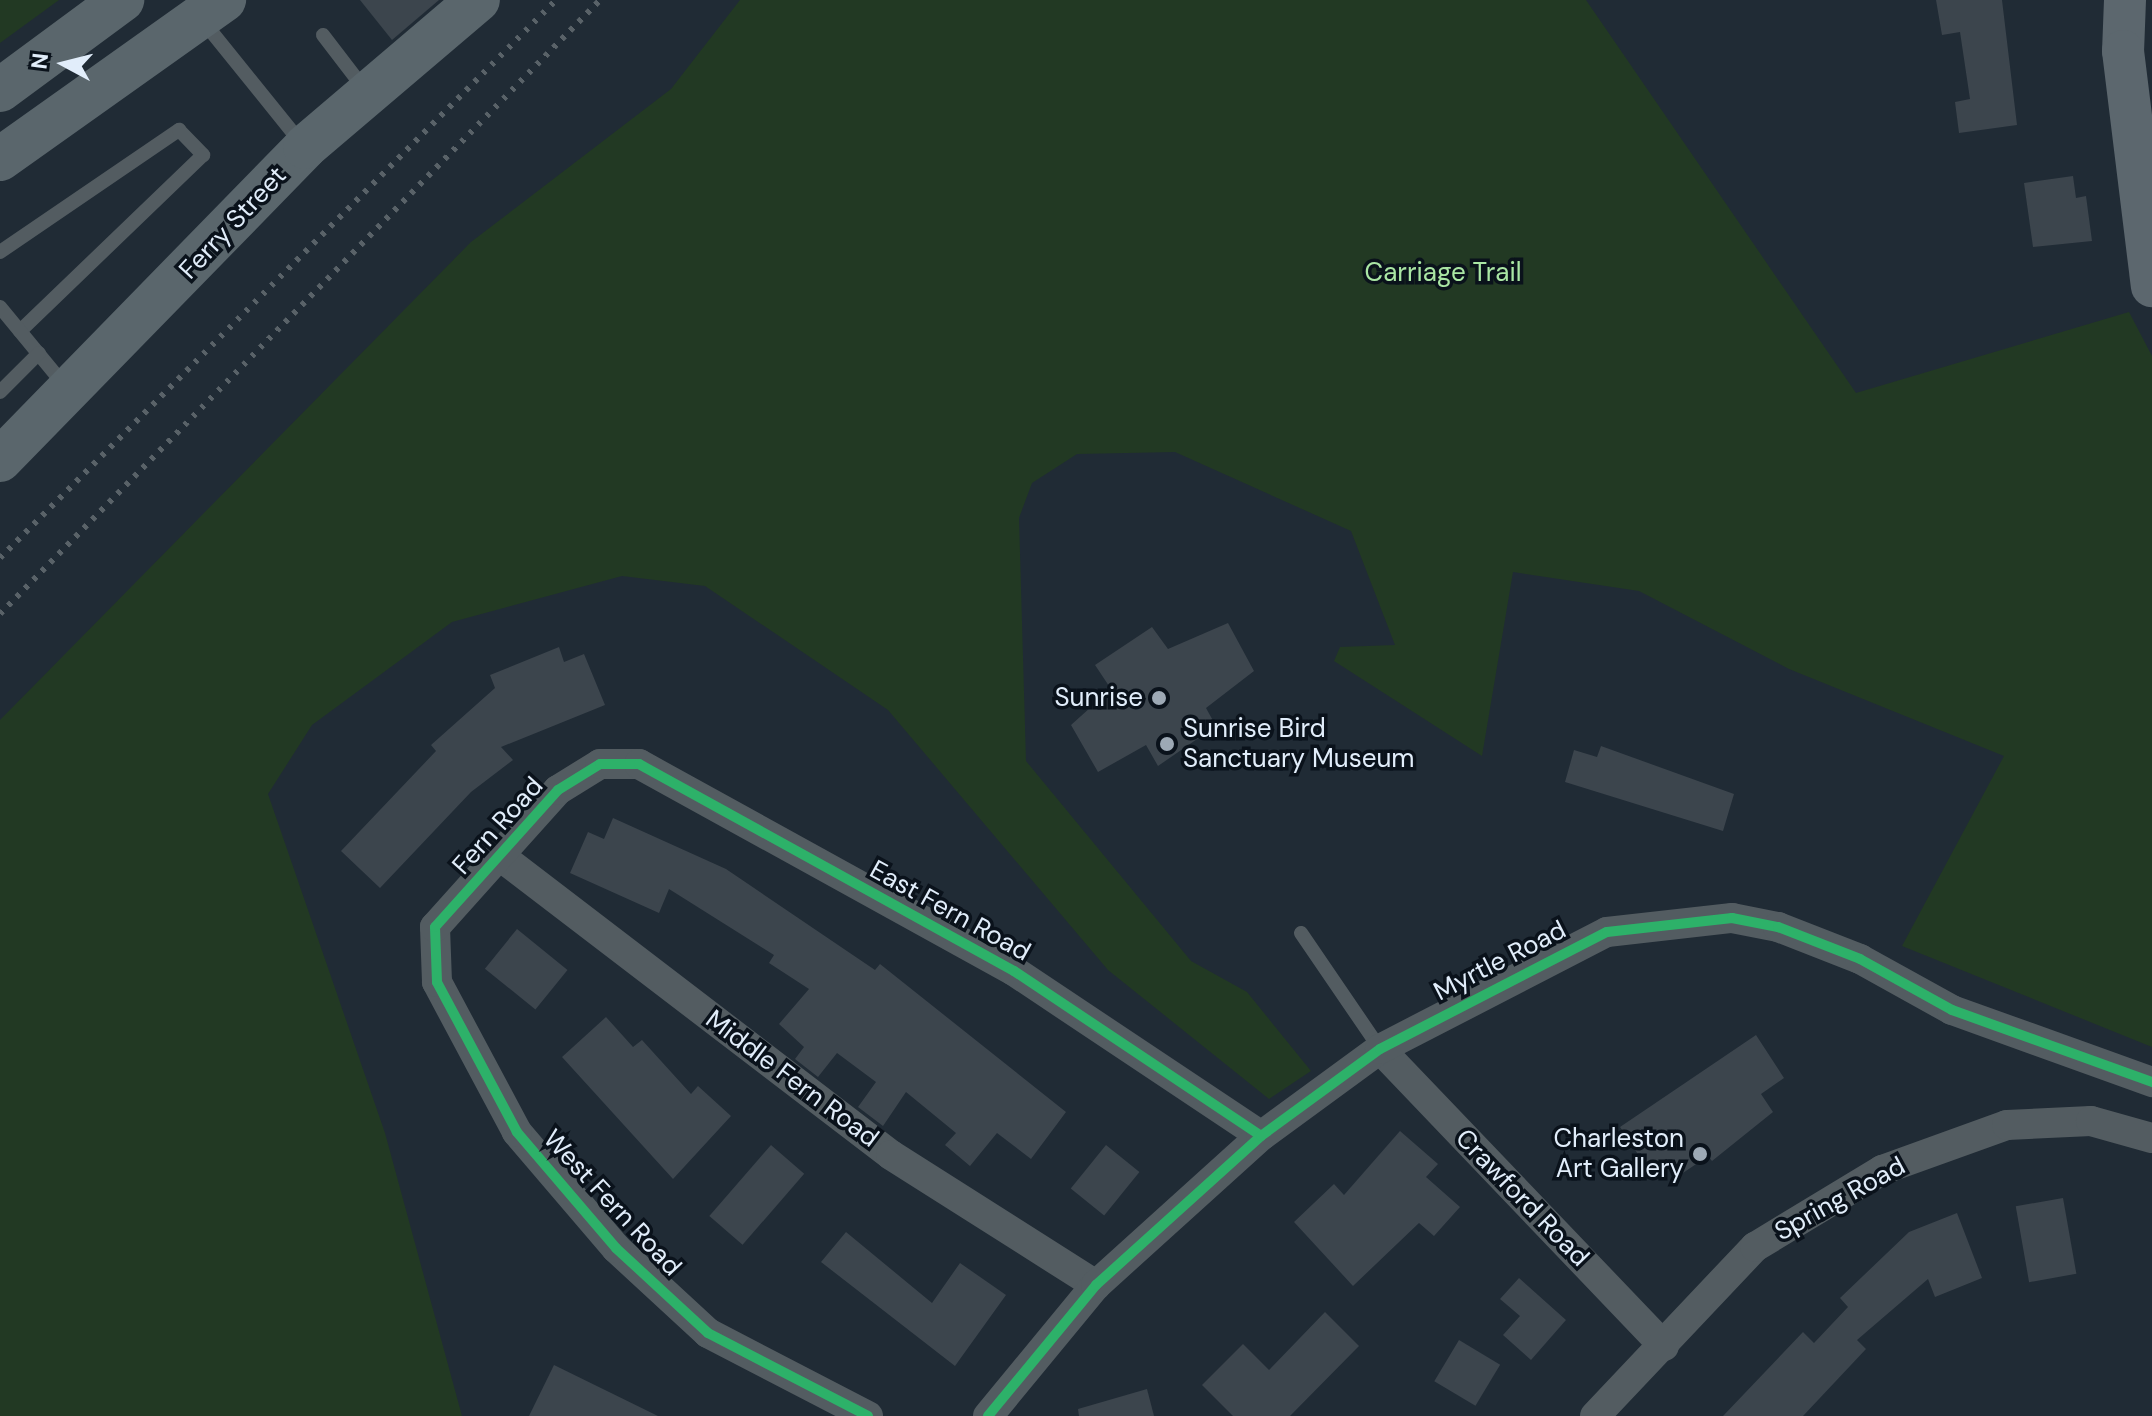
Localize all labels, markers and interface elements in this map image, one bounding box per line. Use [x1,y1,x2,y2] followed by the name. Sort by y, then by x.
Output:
[24,24,104,104] north arrow
[24,51,55,71] text: N
[173,160,293,286] street label: Ferry Street
[1365,257,1521,289] park label: Carriage Trail
[1054,682,1143,714] place label: Sunrise
[1150,689,1168,707] marker: Sunrise
[1183,713,1415,774] place label: Sunrise Bird Sanctuary Museum
[1158,735,1176,753] marker: Sunrise Bird Sanctuary Museum
[446,771,550,881] street label: Fern Road
[864,854,1036,968] street label: East Fern Road
[1429,914,1571,1008] street label: Myrtle Road
[699,1004,885,1154] street label: Middle Fern Road
[536,1123,688,1283] street label: West Fern Road
[1449,1123,1595,1273] street label: Crawford Road
[1553,1123,1684,1184] place label: Charleston Art Gallery
[1691,1145,1709,1163] marker: Charleston Art Gallery
[1769,1150,1911,1248] street label: Spring Road

